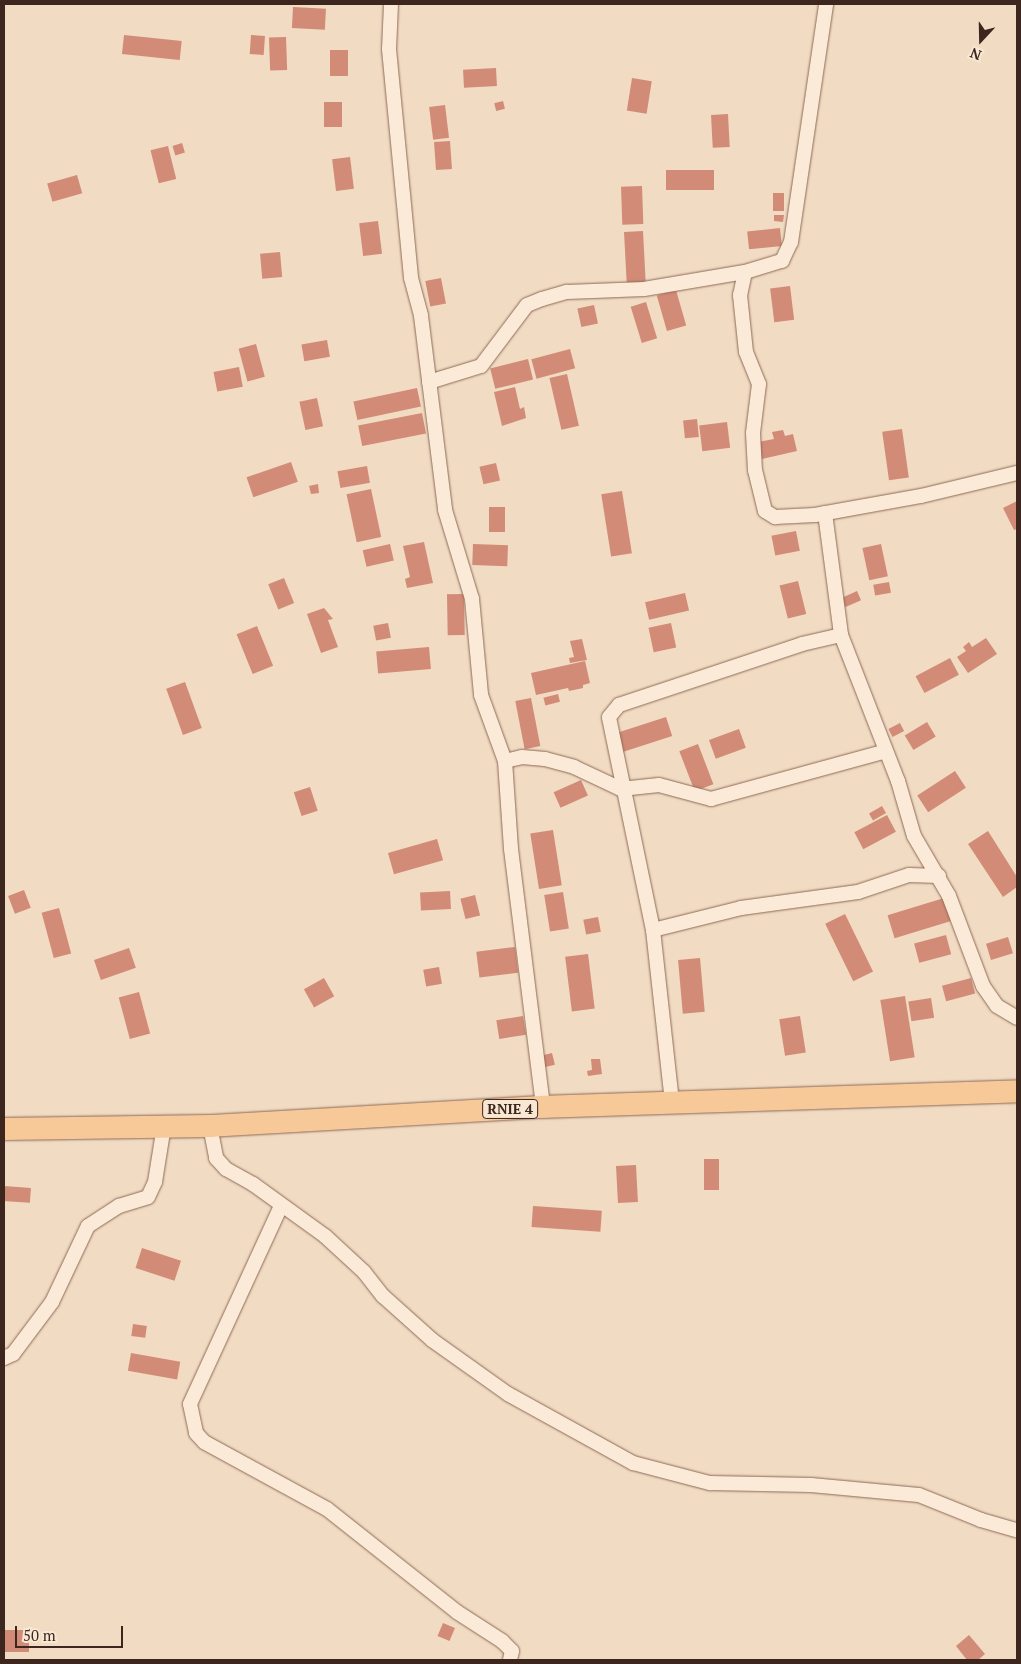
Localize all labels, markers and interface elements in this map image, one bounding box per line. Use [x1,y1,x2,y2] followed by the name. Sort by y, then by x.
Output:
[956,15,1006,65] north arrow
[967,44,984,65] text: N
[481,1098,539,1120] road number: RNIE 4
[18,1616,125,1648] scale bar
[23,1625,56,1645] text: 50 m

